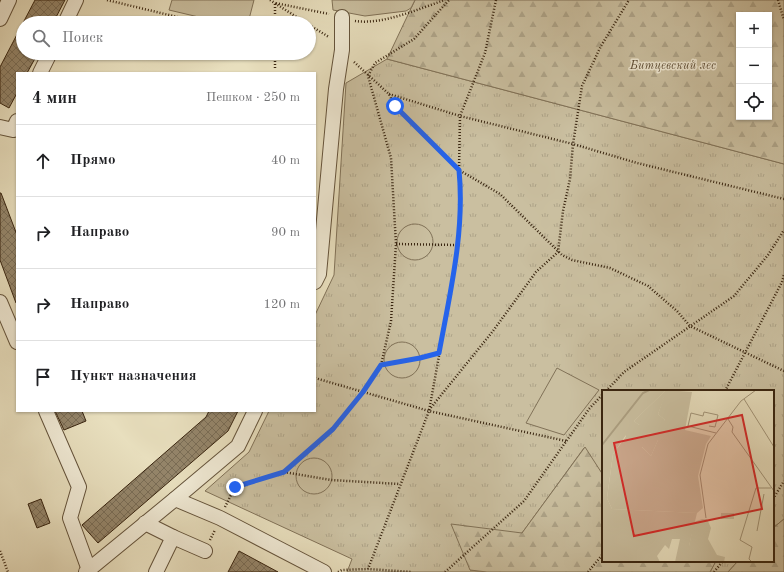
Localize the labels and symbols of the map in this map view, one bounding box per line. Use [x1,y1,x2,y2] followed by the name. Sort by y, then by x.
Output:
[629,60,716,72] park label: Битцевский лес
[386,97,404,115] route start
[602,390,774,562] inset map
[226,478,244,496] route end

